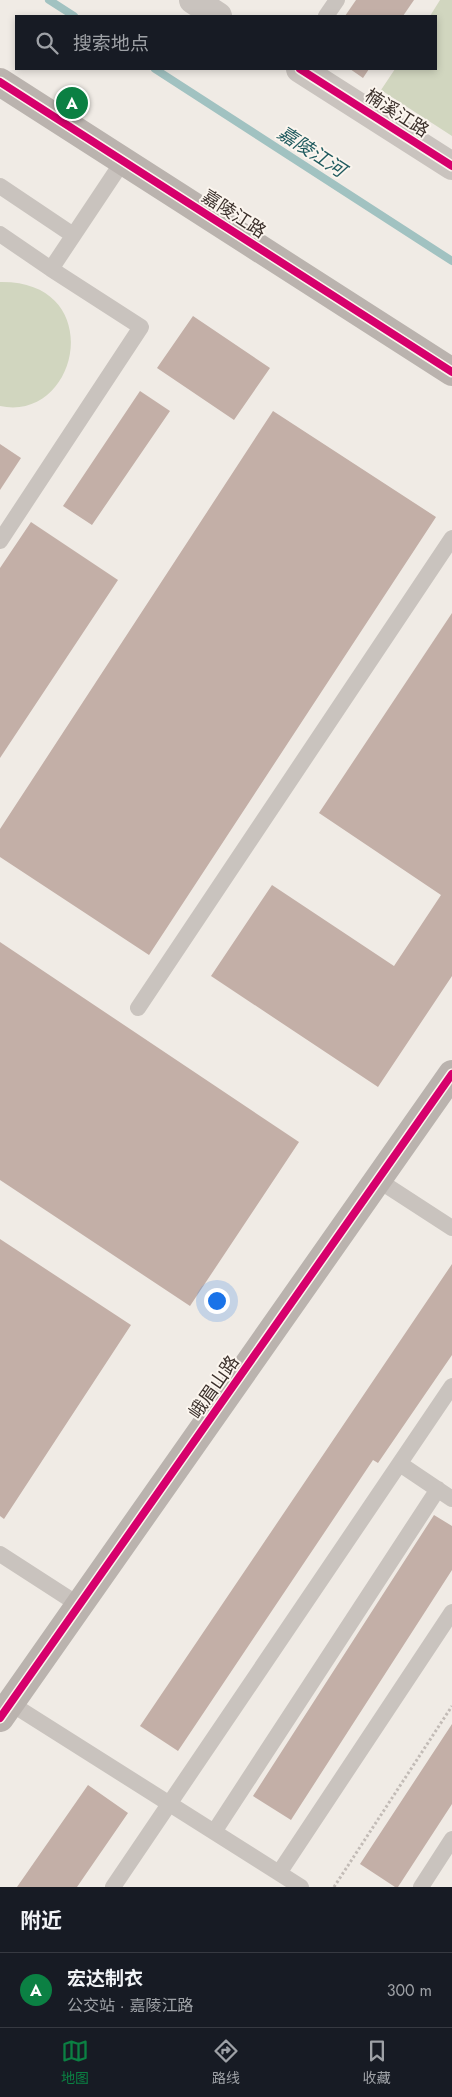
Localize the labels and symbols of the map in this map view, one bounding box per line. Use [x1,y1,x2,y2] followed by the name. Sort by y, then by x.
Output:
[360,82,434,144] street label: 楠溪江路
[56,84,88,122] pin: A
[272,119,354,186] water label: 嘉陵江河
[197,183,271,245] street label: 嘉陵江路
[204,1288,230,1314] your location
[183,1350,245,1424] street label: 峨眉山路

